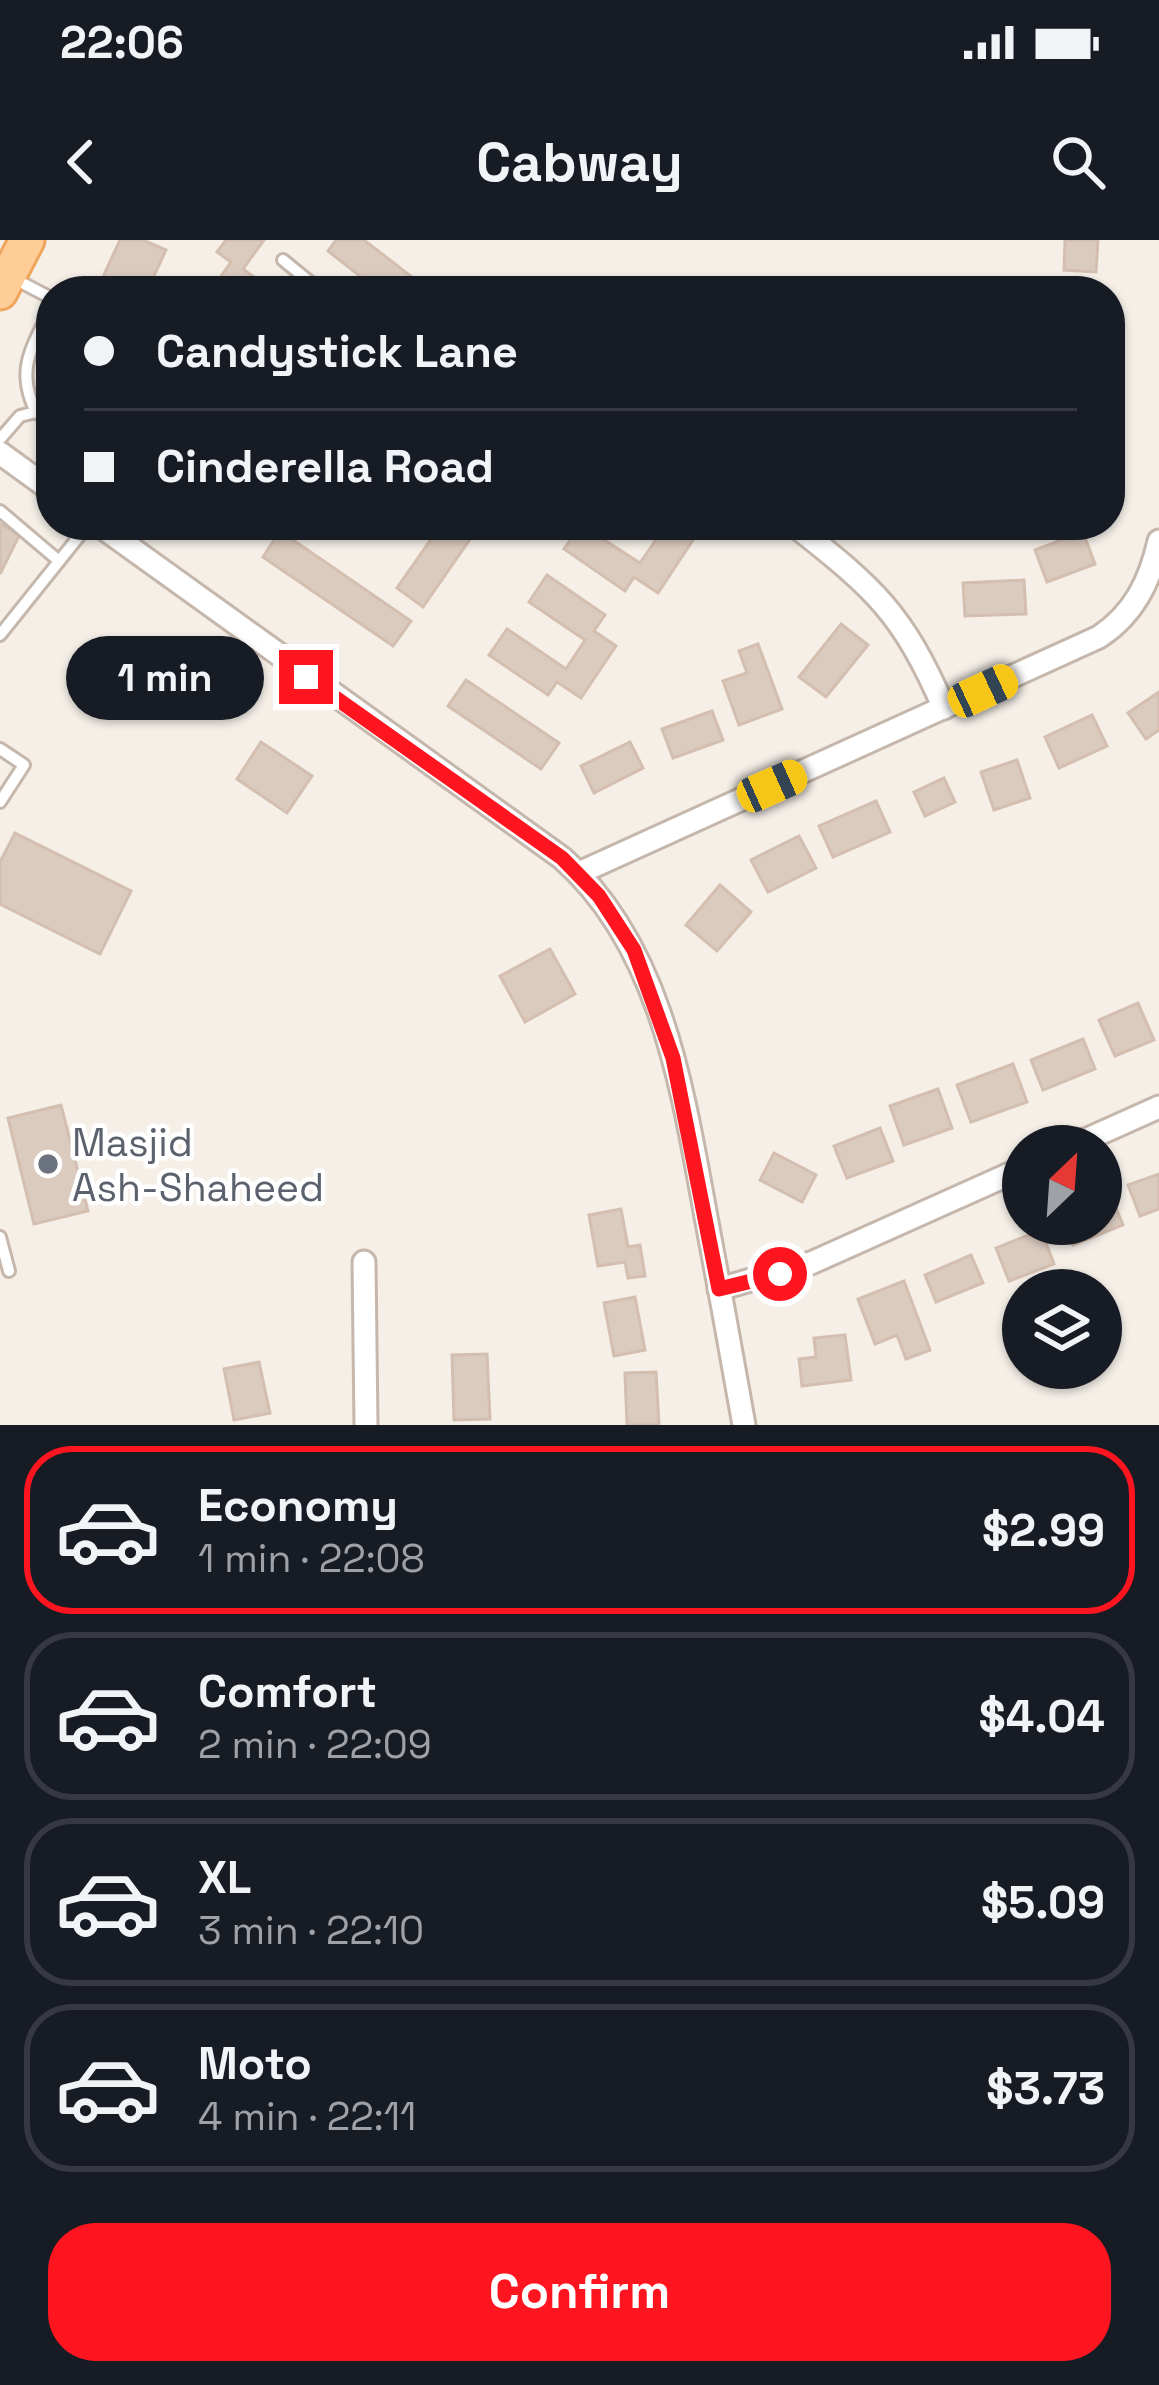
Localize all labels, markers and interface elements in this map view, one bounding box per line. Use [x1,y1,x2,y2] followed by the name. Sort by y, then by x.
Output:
[60,14,184,71] text: 22:06
[476,128,683,197] text: Cabway
[48,129,114,195] icon: back
[1045,129,1111,195] icon: search
[156,323,518,380] text: Candystick Lane
[156,438,494,495] text: Cinderella Road
[66,635,264,719] callout: 1 min
[279,650,333,704] route end
[117,653,213,702] text: 1 min
[943,659,1023,723] car
[732,755,812,817] car
[72,1118,324,1212] place label: Masjid Ash-Shaheed
[1002,1125,1122,1245] north arrow
[1002,1125,1122,1389] map controls
[35,1151,61,1177] marker: Masjid Ash-Shaheed
[753,1247,807,1301] route start
[1002,1269,1122,1389] button: layers
[54,1476,162,1584] icon: car
[198,1477,398,1534] text: Economy
[982,1502,1105,1559] text: $2.99
[198,1534,425,1583] text: 1 min · 22:08
[54,1662,162,1770] icon: car
[198,1663,377,1720] text: Comfort
[978,1688,1105,1745] text: $4.04
[198,1720,432,1769] text: 2 min · 22:09
[54,1848,162,1956] icon: car
[198,1849,251,1906] text: XL
[981,1874,1105,1931] text: $5.09
[198,1906,424,1955] text: 3 min · 22:10
[54,2034,162,2142] icon: car
[198,2035,312,2092] text: Moto
[986,2060,1105,2117] text: $3.73
[198,2092,416,2141] text: 4 min · 22:11
[48,2223,1111,2361] button: Confirm

